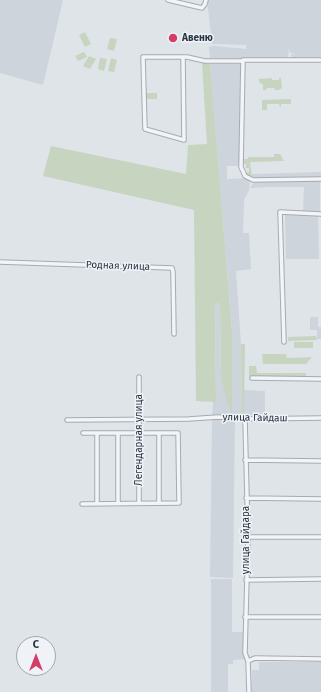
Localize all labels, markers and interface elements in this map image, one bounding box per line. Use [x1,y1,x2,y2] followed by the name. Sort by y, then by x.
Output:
[167,32,179,44] marker: Авеню
[182,32,213,44] place label: Авеню
[86,259,150,273] street label: Родная улица
[133,394,145,486] street label: Легендарная улица
[222,411,288,425] street label: улица Гайдаш
[240,506,252,574] street label: улица Гайдара
[16,636,56,676] north arrow
[33,638,39,651] text: С

